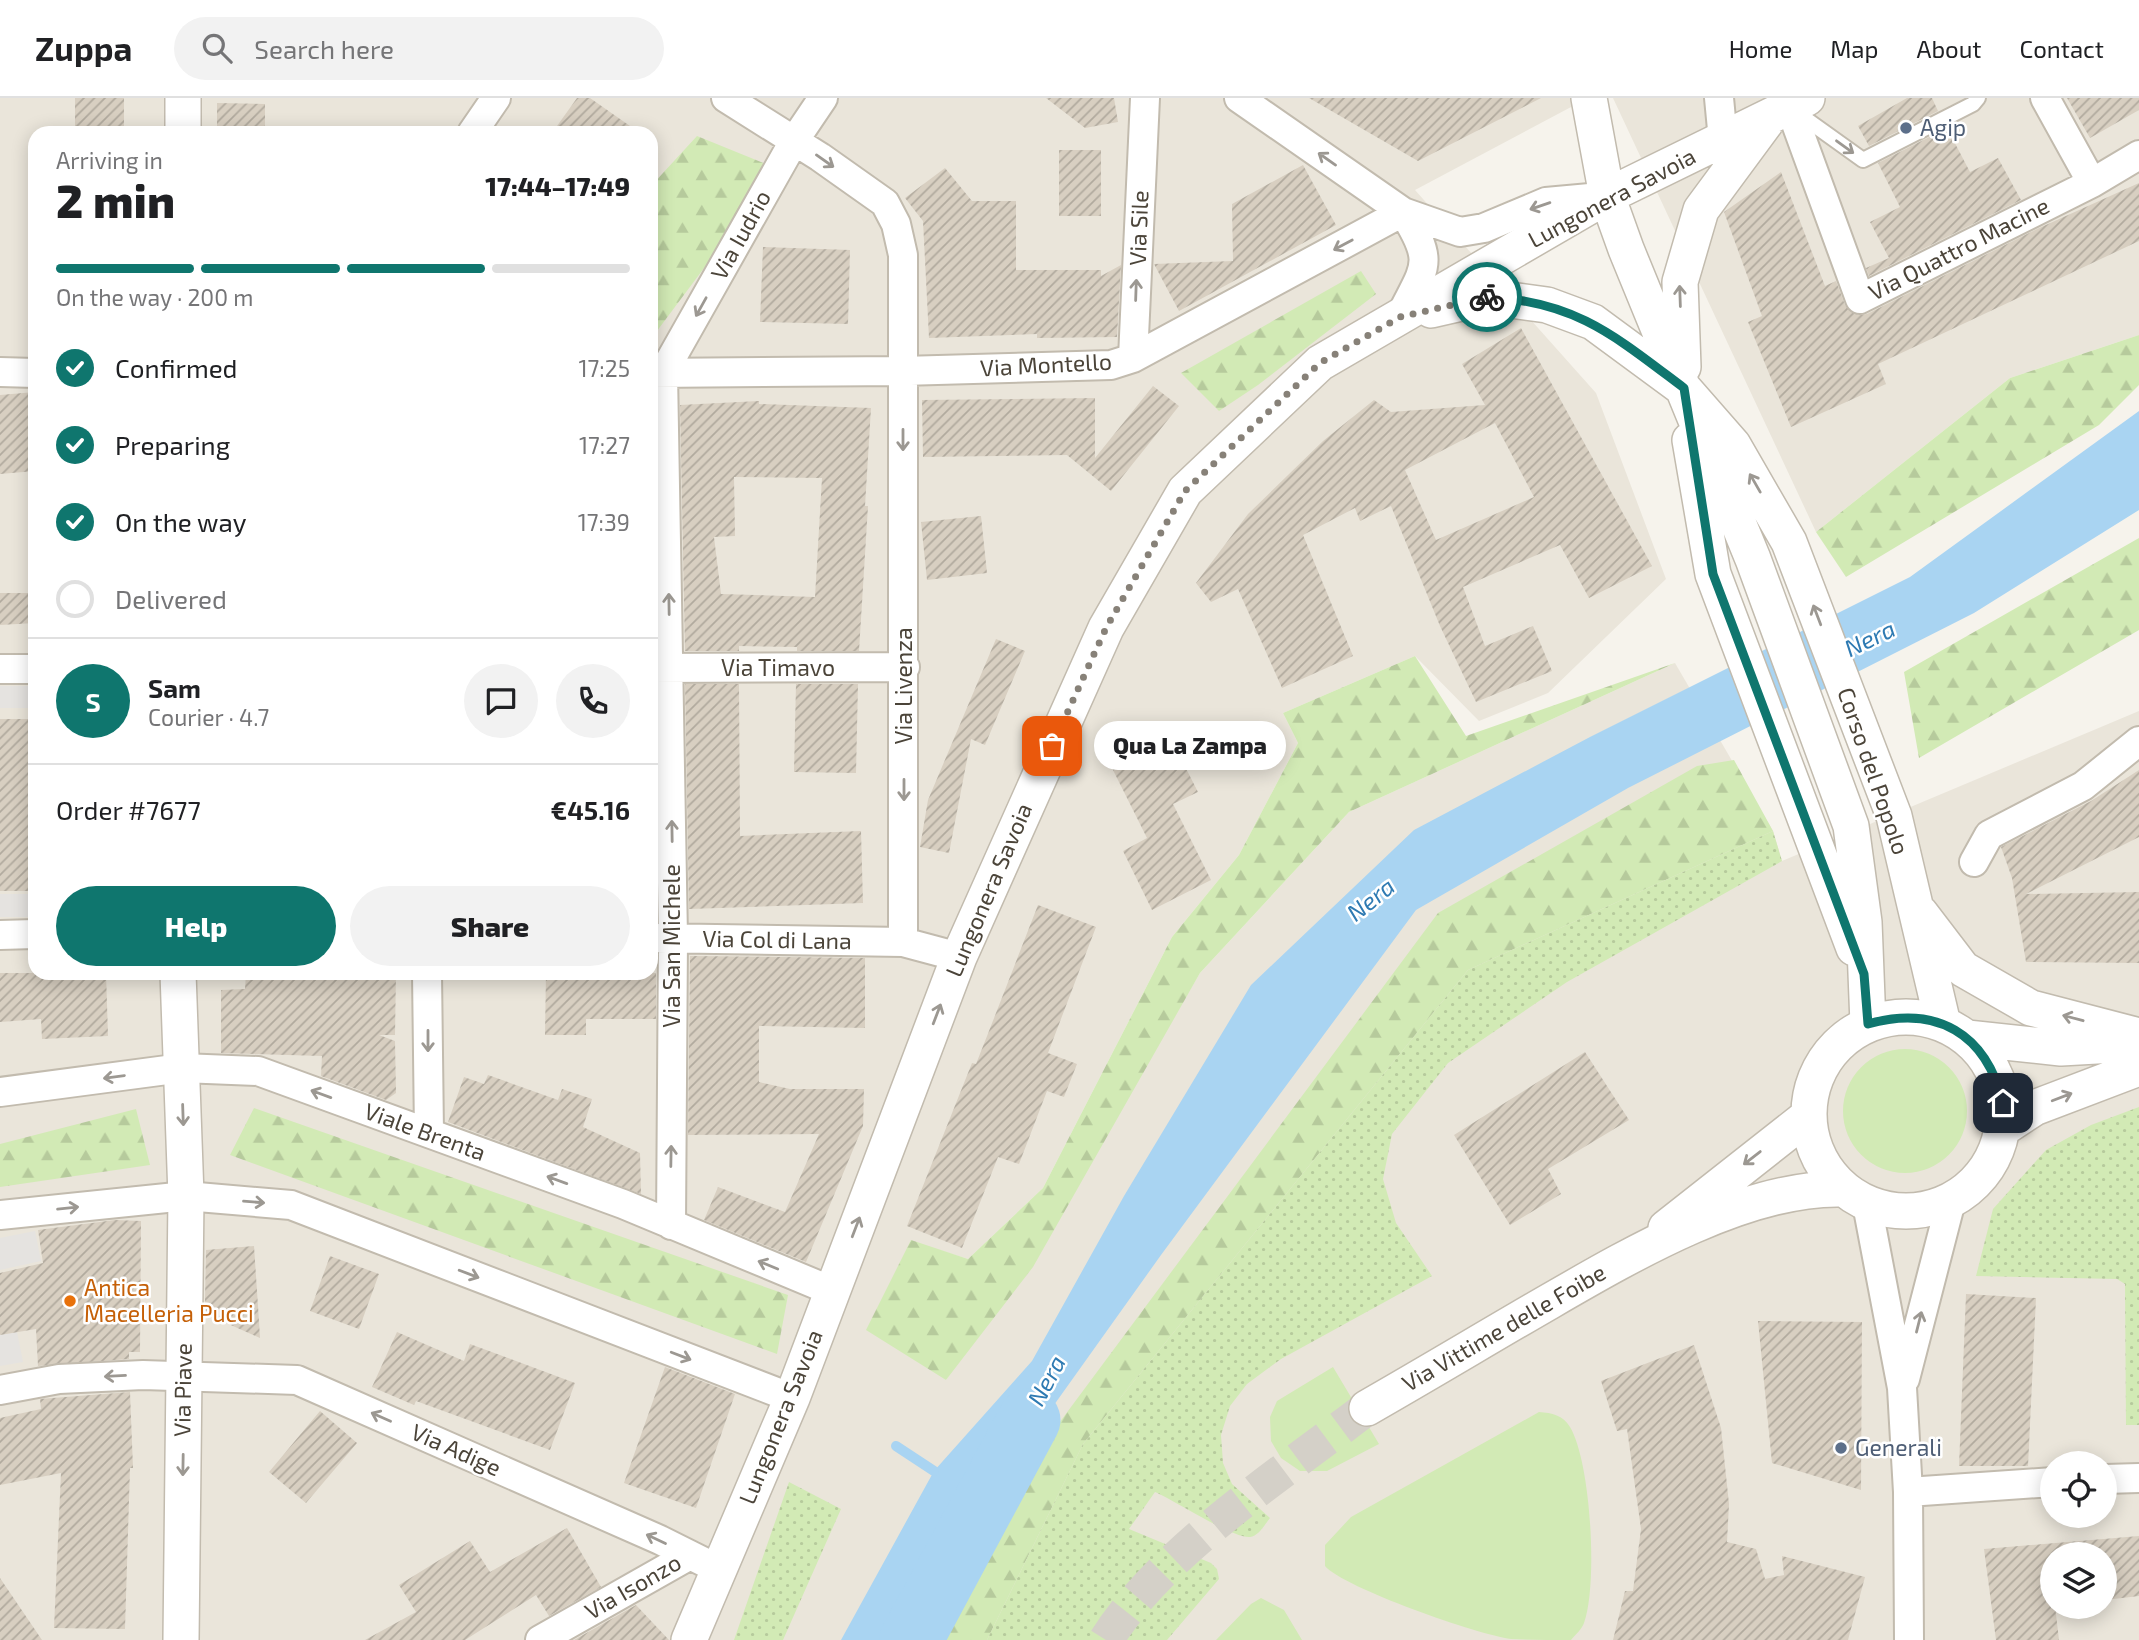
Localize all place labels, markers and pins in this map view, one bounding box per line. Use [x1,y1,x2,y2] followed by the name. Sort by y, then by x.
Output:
[1920,113,1966,141] place label: Agip
[1898,120,1914,136] marker: Agip
[1022,716,1082,776] pin
[1094,722,1286,770] callout: Qua La Zampa
[1973,1073,2033,1133] pin
[84,1273,254,1327] place label: Antica Macelleria Pucci
[62,1293,78,1309] marker: Antica Macelleria Pucci
[1855,1433,1942,1461] place label: Generali
[1833,1440,1849,1456] marker: Generali

